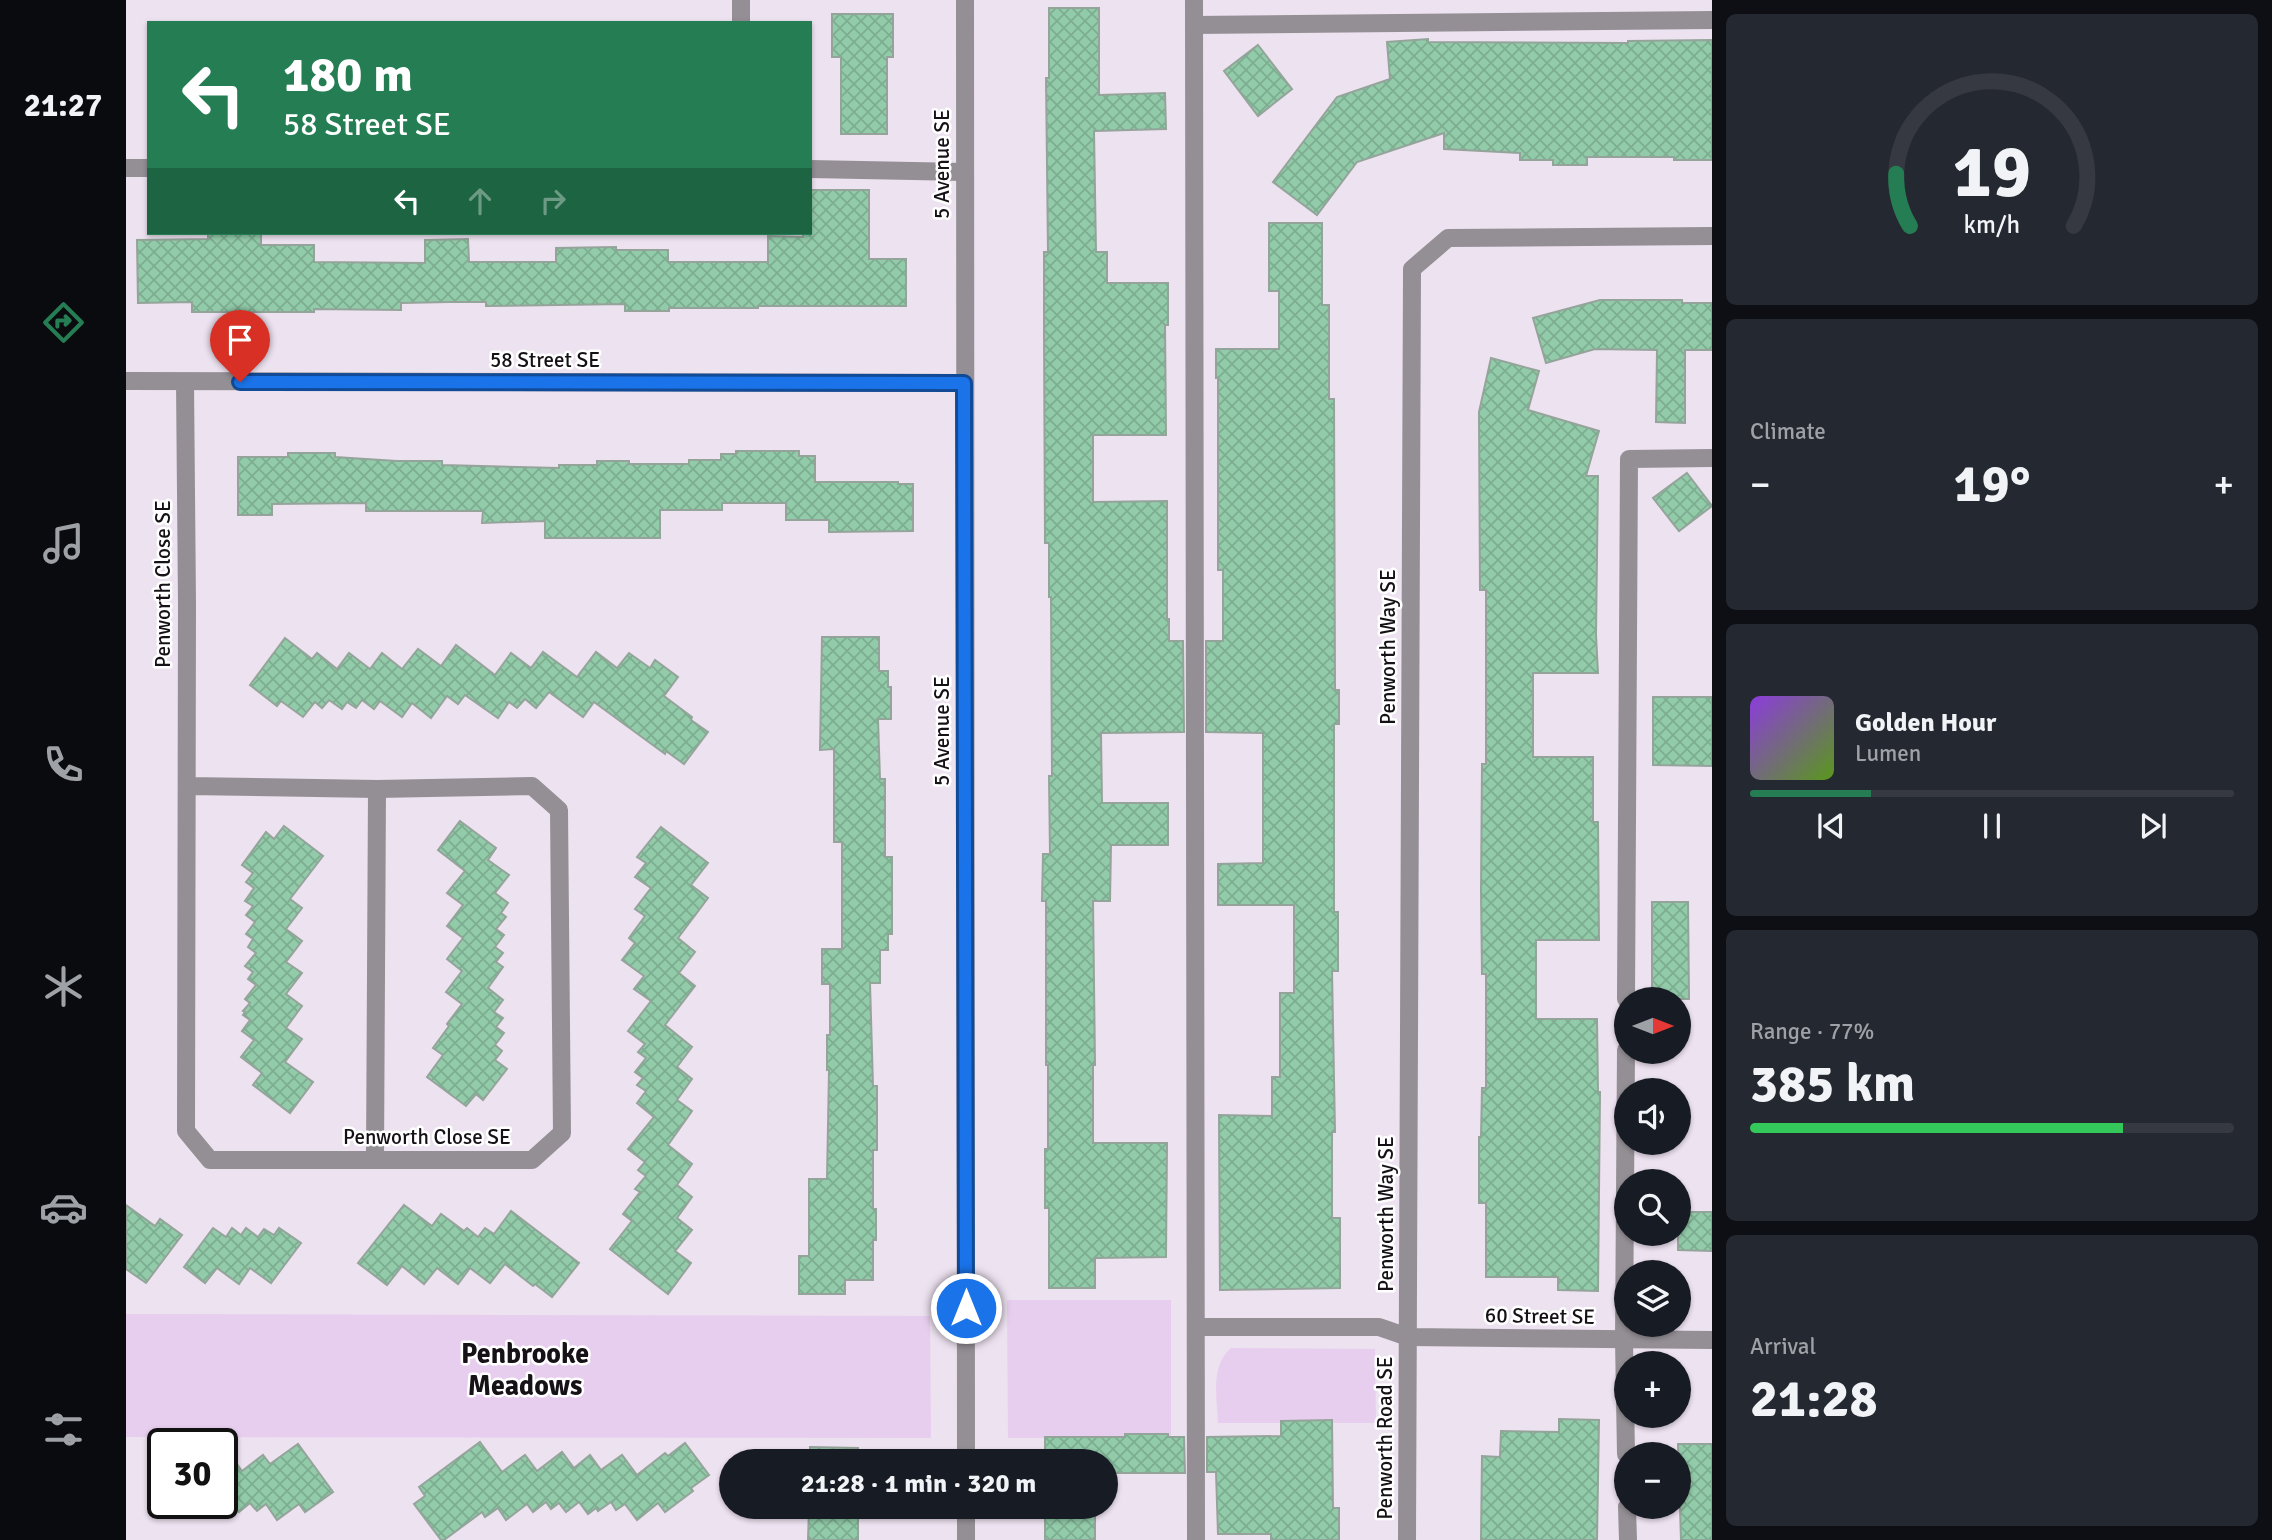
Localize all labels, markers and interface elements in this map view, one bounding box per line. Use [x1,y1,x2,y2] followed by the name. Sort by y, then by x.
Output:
[283,45,413,105] text: 180 m
[168,49,259,140] icon: left
[24,86,102,125] text: 21:27
[283,105,451,144] text: 58 Street SE
[929,109,955,219] street label: 5 Avenue SE
[1953,128,2031,217] text: 19
[388,182,426,220] icon: left
[461,182,499,220] icon: ahead
[534,182,572,220] icon: right
[1964,208,2020,239] text: km/h
[39,298,88,347] icon: directions
[210,310,270,382] pin
[221,321,259,359] icon: arrive
[490,347,600,373] street label: 58 Street SE
[1750,417,1826,446] text: Climate
[1954,452,2030,516] text: 19°
[1750,461,1771,508] text: −
[2213,461,2234,508] text: +
[150,500,176,668] street label: Penworth Close SE
[39,519,88,568] icon: music
[1375,569,1401,725] street label: Penworth Way SE
[929,676,955,786] street label: 5 Avenue SE
[1855,707,1996,739] text: Golden Hour
[1855,739,1921,768] text: Lumen
[39,740,88,789] icon: phone
[1812,807,1850,845] icon: previous
[1973,807,2011,845] icon: pause
[2134,807,2172,845] icon: next
[39,962,88,1011] icon: climate
[1614,987,1690,1064] north arrow
[1614,987,1691,1519] map controls
[1750,1017,1874,1046] text: Range · 77%
[1750,1052,1915,1116] text: 385 km
[1614,1078,1691,1155] button: sound
[343,1124,511,1150] street label: Penworth Close SE
[1373,1136,1399,1292] street label: Penworth Way SE
[1614,1169,1691,1246] button: search
[39,1183,88,1232] icon: car
[1614,1260,1691,1337] button: layers
[929,1271,1003,1345] position arrow
[1485,1302,1595,1330] street label: 60 Street SE
[1750,1332,1816,1361] text: Arrival
[461,1337,589,1403] district label: Penbrooke Meadows
[1614,1351,1691,1428] button: +
[1372,1356,1398,1520] street label: Penworth Road SE
[1750,1367,1878,1431] text: 21:28
[39,1405,88,1454] icon: filters
[147,1428,238,1519] speed limit sign: 30
[1614,1442,1691,1519] button: −
[801,1468,1036,1500] text: 21:28 · 1 min · 320 m

